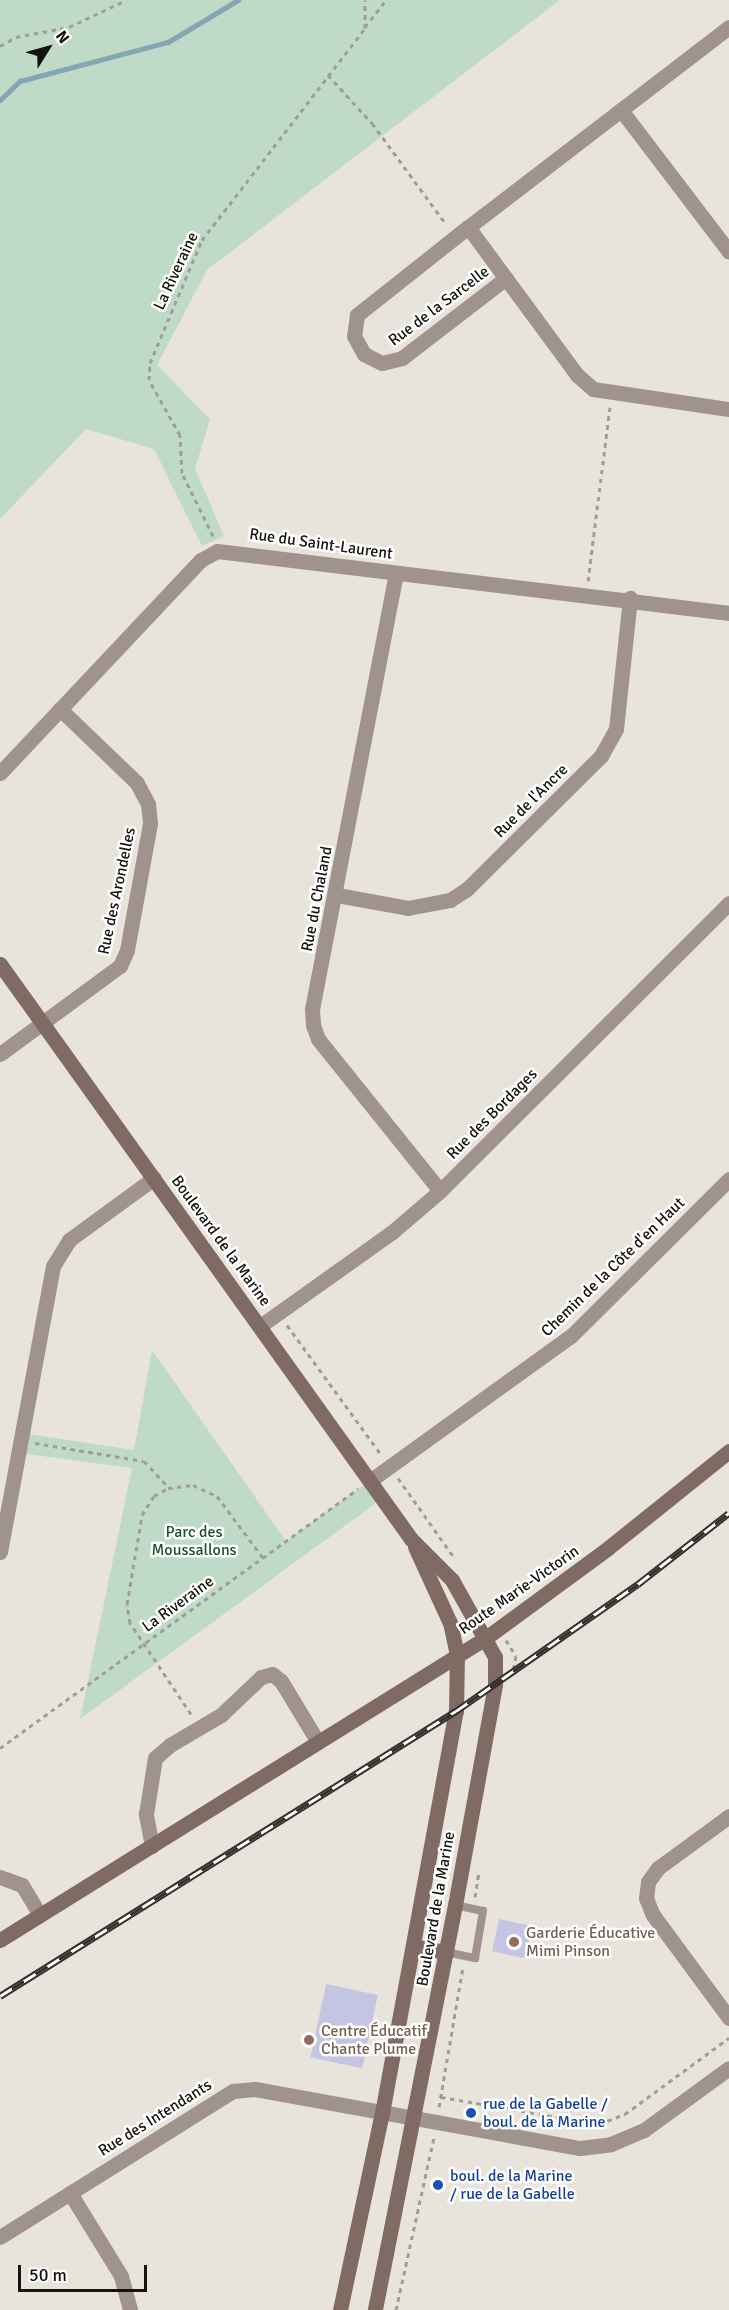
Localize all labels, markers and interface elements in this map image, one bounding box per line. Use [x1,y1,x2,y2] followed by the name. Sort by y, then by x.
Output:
[18,18,78,78] north arrow
[51,27,74,48] text: N
[150,229,202,313] street label: La Riveraine
[385,262,493,350] street label: Rue de la Sarcelle
[248,524,394,564] street label: Rue du Saint-Laurent
[490,760,572,842] street label: Rue de l'Ancre
[94,826,140,956] street label: Rue des Arondelles
[297,845,337,953] street label: Rue du Chaland
[443,1065,541,1163] street label: Rue des Bordages
[167,1172,275,1310] street label: Boulevard de la Marine
[537,1193,689,1341] street label: Chemin de la Côte d'en Haut
[151,1522,237,1560] park label: Parc des Moussallons
[455,1541,583,1639] street label: Route Marie-Victorin
[139,1572,217,1636] street label: La Riveraine
[413,1830,459,1988] street label: Boulevard de la Marine
[526,1923,655,1961] place label: Garderie Éducative Mimi Pinson
[507,1935,521,1949] marker: Garderie Éducative Mimi Pinson
[321,2021,427,2059] place label: Centre Éducatif Chante Plume
[302,2033,316,2047] marker: Centre Éducatif Chante Plume
[95,2075,215,2161] street label: Rue des Intendants
[483,2094,608,2132] place label: rue de la Gabelle / boul. de la Marine
[464,2106,478,2120] marker: rue de la Gabelle / boul. de la Marine
[450,2166,575,2204] place label: boul. de la Marine / rue de la Gabelle
[431,2178,445,2192] marker: boul. de la Marine / rue de la Gabelle
[21,2253,150,2291] scale bar
[29,2264,67,2286] text: 50 m

